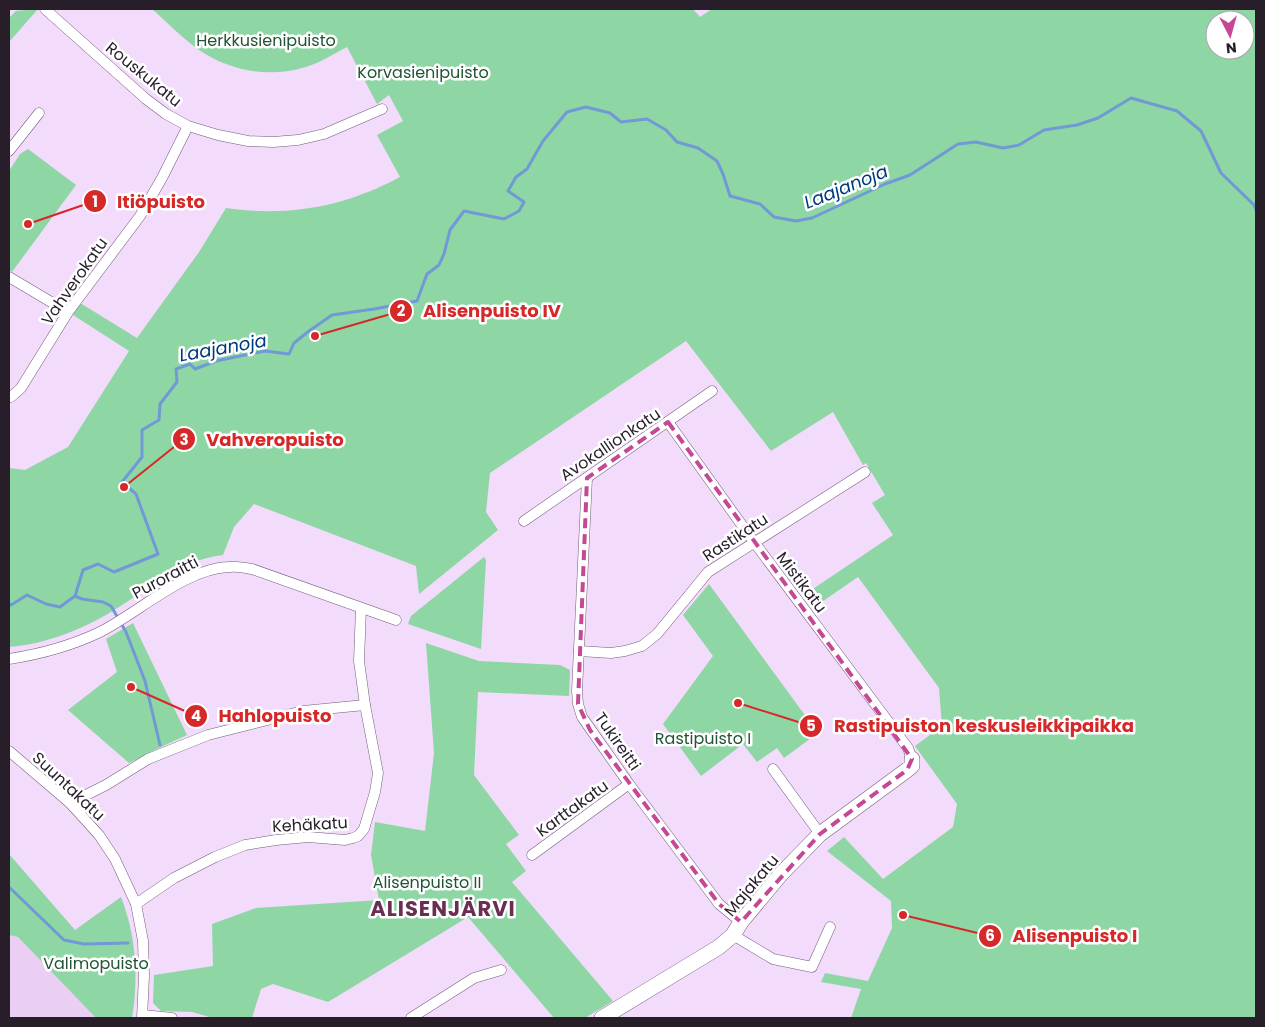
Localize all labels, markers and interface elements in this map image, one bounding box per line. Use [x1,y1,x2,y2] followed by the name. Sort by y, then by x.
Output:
[1205,10,1255,60] north arrow
[196,29,336,52] park label: Herkkusienipuisto
[101,36,187,112] street label: Rouskukatu
[1225,37,1238,58] text: N
[357,61,489,84] park label: Korvasienipuisto
[800,158,891,215] water label: Laajanoja
[82,185,215,218] callout: Itiöpuisto
[117,189,205,214] text: Itiöpuisto
[92,191,98,212] text: 1
[36,233,113,330] street label: Vahverokatu
[388,294,571,327] callout: Alisenpuisto IV
[423,298,561,323] text: Alisenpuisto IV
[397,300,406,321] text: 2
[177,328,269,367] water label: Laajanoja
[556,402,665,487] street label: Avokallionkatu
[171,423,354,456] callout: Vahveropuisto
[206,427,344,452] text: Vahveropuisto
[179,429,189,450] text: 3
[698,508,772,567] street label: Rastikatu
[771,547,832,618] street label: Mistikatu
[128,550,202,605] street label: Puroraitti
[183,700,341,733] callout: Hahlopuisto
[219,703,331,728] text: Hahlopuisto
[191,705,201,726] text: 4
[589,707,646,775] street label: Tukireitti
[799,709,1144,742] callout: Rastipuiston keskusleikkipaikka
[834,713,1134,738] text: Rastipuiston keskusleikkipaikka
[806,715,816,736] text: 5
[655,727,751,750] park label: Rastipuisto I
[27,747,110,826] street label: Suuntakatu
[532,774,613,842] street label: Karttakatu
[272,811,348,838] street label: Kehäkatu
[719,849,784,921] street label: Majakatu
[373,871,481,894] park label: Alisenpuisto II
[370,894,516,923] district label: ALISENJÄRVI
[977,920,1147,953] callout: Alisenpuisto I
[1013,923,1137,948] text: Alisenpuisto I
[985,925,995,946] text: 6
[43,952,149,975] park label: Valimopuisto

